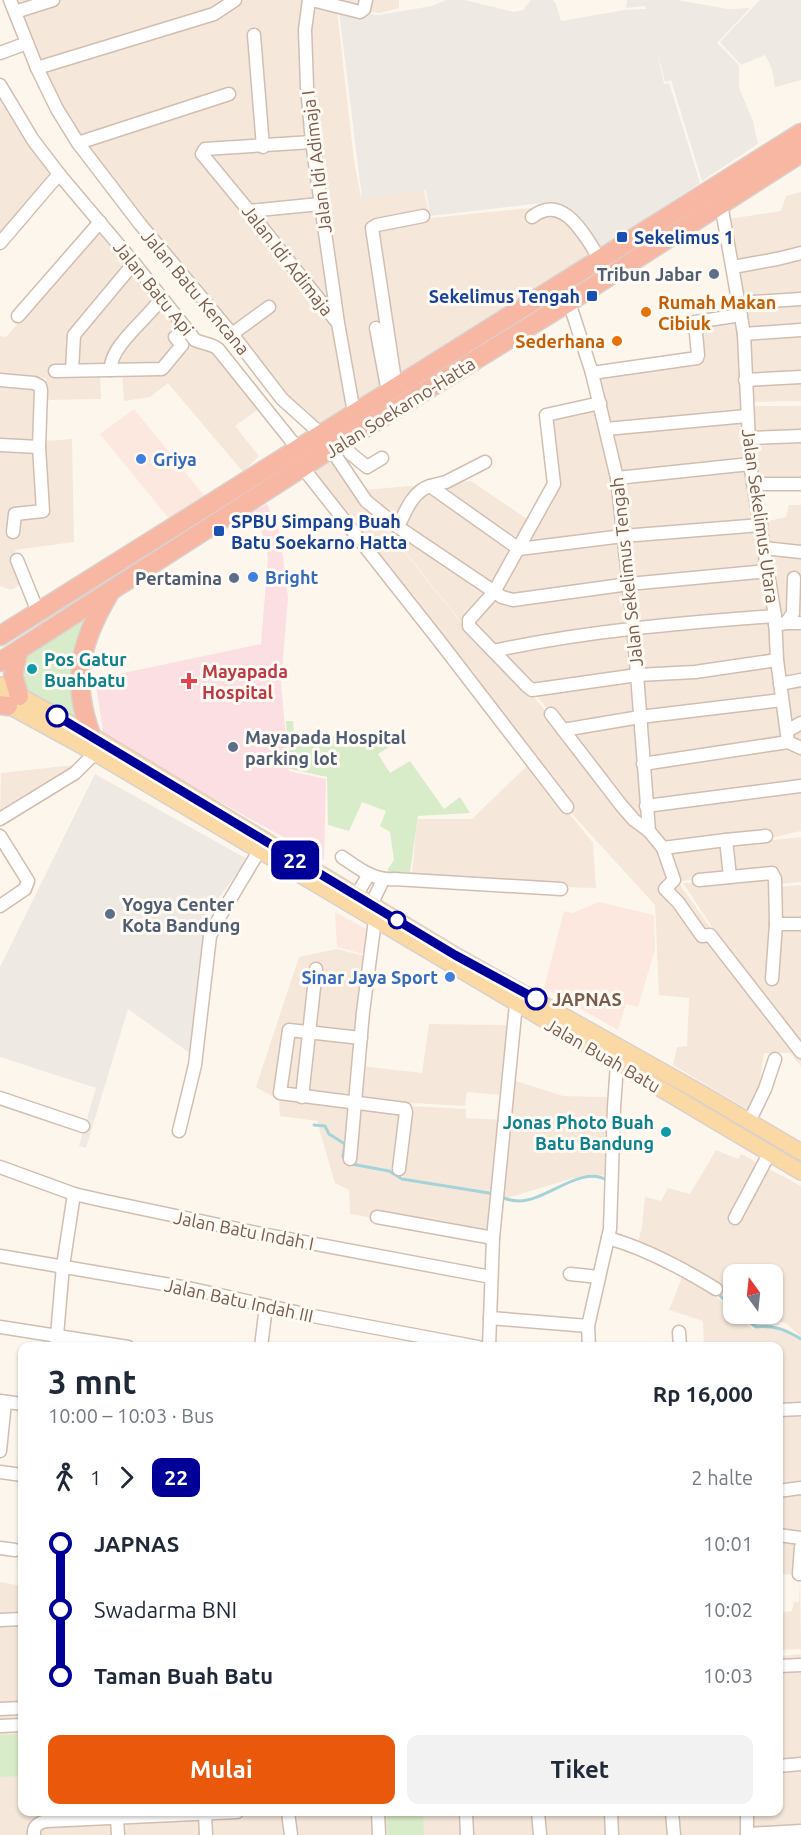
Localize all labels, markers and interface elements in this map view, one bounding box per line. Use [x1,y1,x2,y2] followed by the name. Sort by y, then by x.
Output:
[297,89,335,235] street label: Jalan Idi Adimaja I
[239,201,337,319] street label: Jalan Idi Adimaja
[138,226,254,358] street label: Jalan Batu Kencana
[634,227,734,247] place label: Sekelimus 1
[615,230,629,244] marker: Sekelimus 1
[110,237,198,339] street label: Jalan Batu Api
[597,264,703,284] place label: Tribun Jabar
[707,267,721,281] marker: Tribun Jabar
[429,286,580,306] place label: Sekelimus Tengah
[585,289,599,303] marker: Sekelimus Tengah
[658,292,776,333] place label: Rumah Makan Cibiuk
[639,305,653,319] marker: Rumah Makan Cibiuk
[515,331,605,351] place label: Sederhana
[610,334,624,348] marker: Sederhana
[321,353,479,461] street label: Jalan Soekarno-Hatta
[739,427,783,605] street label: Jalan Sekelimus Utara
[153,449,197,469] place label: Griya
[134,452,148,466] marker: Griya
[606,476,646,668] street label: Jalan Sekelimus Tengah
[231,511,407,552] place label: SPBU Simpang Buah Batu Soekarno Hatta
[212,524,226,538] marker: SPBU Simpang Buah Batu Soekarno Hatta
[265,567,318,587] place label: Bright
[135,568,222,588] place label: Pertamina
[246,570,260,584] marker: Bright
[227,571,241,585] marker: Pertamina
[44,649,127,690] place label: Pos Gatur Buahbatu
[202,661,288,702] place label: Mayapada Hospital
[25,662,39,676] marker: Pos Gatur Buahbatu
[180,672,198,690] marker: Mayapada Hospital
[46,705,68,727] unlabelled marker
[245,727,407,768] place label: Mayapada Hospital parking lot
[226,740,240,754] marker: Mayapada Hospital parking lot
[268,840,322,880] line badge: 22
[283,848,307,872] text: 22
[122,894,240,935] place label: Yogya Center Kota Bandung
[103,907,117,921] marker: Yogya Center Kota Bandung
[388,911,406,929] unlabelled marker
[301,967,438,987] place label: Sinar Jaya Sport
[443,970,457,984] marker: Sinar Jaya Sport
[525,988,547,1010] marker: JAPNAS
[552,989,622,1009] place label: JAPNAS
[542,1014,664,1096] street label: Jalan Buah Batu
[503,1112,654,1153] place label: Jonas Photo Buah Batu Bandung
[659,1125,673,1139] marker: Jonas Photo Buah Batu Bandung
[172,1207,316,1253] street label: Jalan Batu Indah I
[723,1264,783,1324] north arrow
[723,1264,783,1324] map controls
[163,1274,315,1326] street label: Jalan Batu Indah III
[48,1363,136,1400] text: 3 mnt
[653,1381,753,1406] text: Rp 16,000
[48,1404,214,1427] text: 10:00 – 10:03 · Bus
[48,1461,81,1494] icon: walk
[110,1461,143,1494] icon: forward
[164,1465,188,1489] text: 22
[90,1466,101,1489] text: 1
[691,1466,753,1489] text: 2 halte
[94,1531,179,1556] text: JAPNAS
[703,1532,753,1555] text: 10:01
[94,1597,237,1622] text: Swadarma BNI
[703,1598,753,1621] text: 10:02
[94,1663,273,1688] text: Taman Buah Batu
[703,1664,753,1687] text: 10:03
[48,1735,395,1804] button: Mulai
[407,1735,753,1804] button: Tiket

